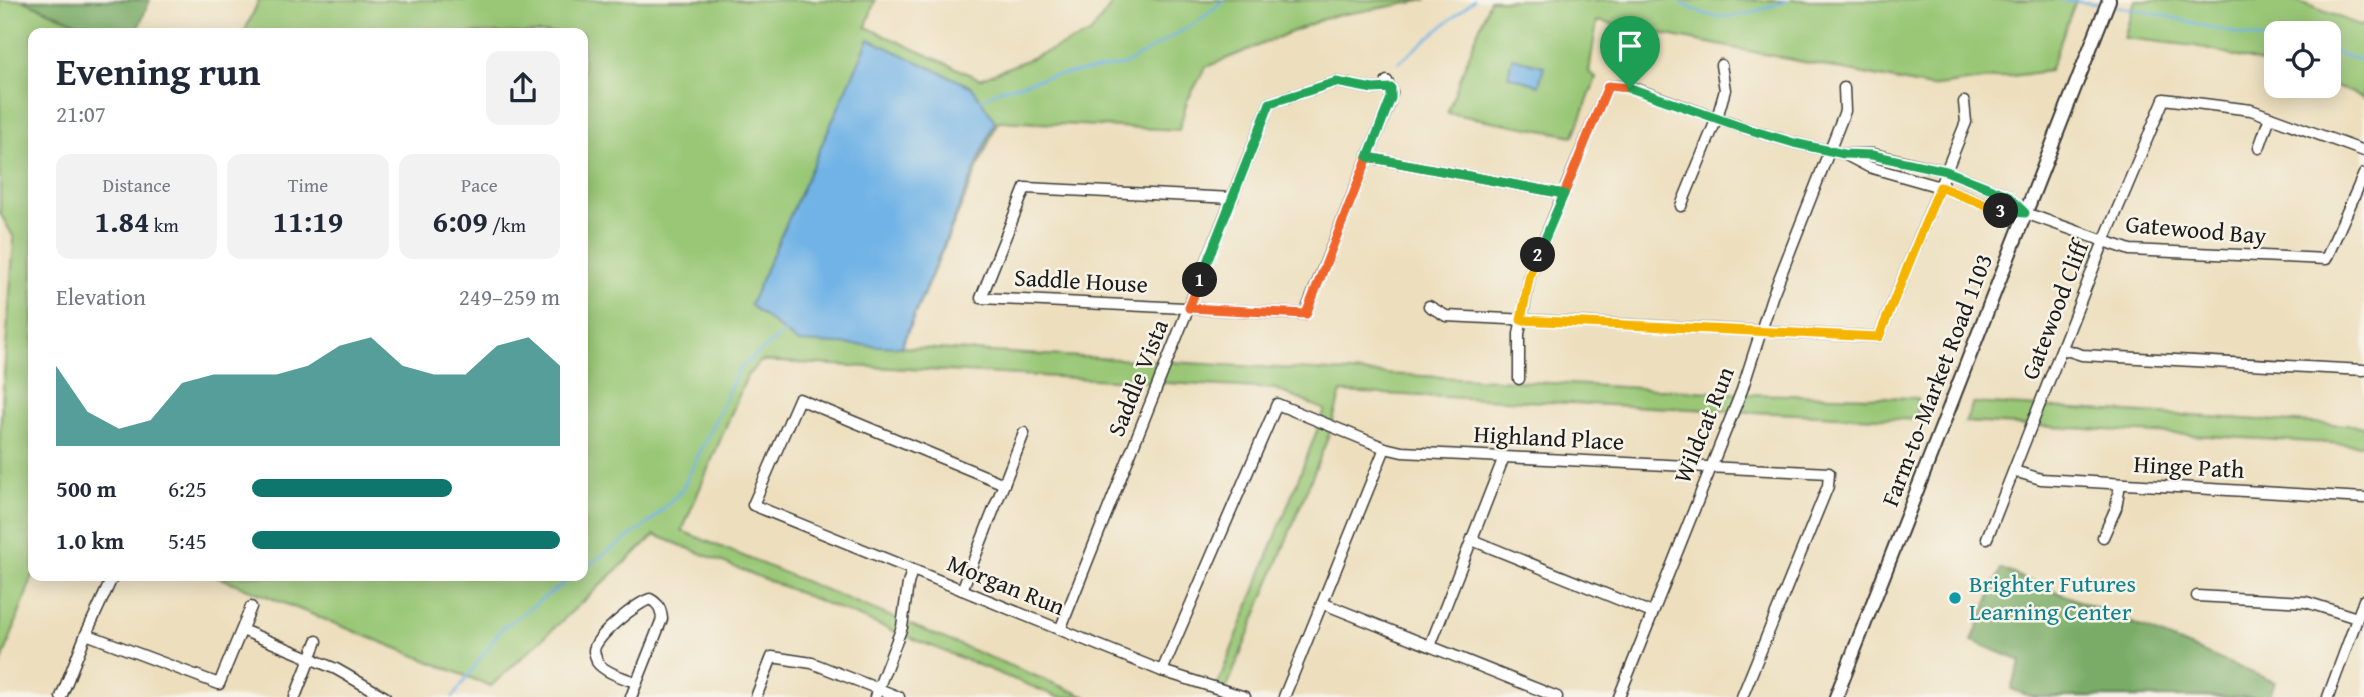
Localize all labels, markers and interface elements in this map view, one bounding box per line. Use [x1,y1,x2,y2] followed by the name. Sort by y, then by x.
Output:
[1600,16,1660,88] pin
[2264,21,2341,98] map controls
[2264,21,2341,98] button: locate
[1611,27,1649,65] icon: arrive
[56,43,260,99] text: Evening run
[486,51,560,125] button: share
[56,97,106,130] text: 21:07
[103,171,171,199] text: Distance
[288,171,328,199] text: Time
[461,171,498,199] text: Pace
[1983,194,2018,228] pin: 3
[1996,196,2005,224] text: 3
[94,199,150,243] text: 1.84
[273,199,343,243] text: 11:19
[433,199,488,243] text: 6:09
[2124,206,2268,253] street label: Gatewood Bay
[150,211,179,239] text: km
[488,211,526,239] text: /km
[2012,233,2098,384] street label: Gatewood Cliff
[1520,238,1556,272] pin: 2
[1533,240,1542,268] text: 2
[1872,248,2001,511] street label: Farm-to-Market Road 1103
[1013,260,1149,301] street label: Saddle House
[1182,262,1218,298] pin: 1
[1195,265,1204,293] text: 1
[56,280,146,313] text: Elevation
[459,280,560,313] text: 249–259 m
[1098,313,1177,442] street label: Saddle Vista
[1664,361,1743,488] street label: Wildcat Run
[1473,416,1625,459] street label: Highland Place
[2133,446,2246,487] street label: Hinge Path
[56,472,117,505] text: 500 m
[168,472,207,505] text: 6:25
[56,524,124,557] text: 1.0 km
[168,524,207,557] text: 5:45
[942,545,1071,624] street label: Morgan Run
[1969,566,2136,629] place label: Brighter Futures Learning Center
[1947,590,1963,606] marker: Brighter Futures Learning Center

